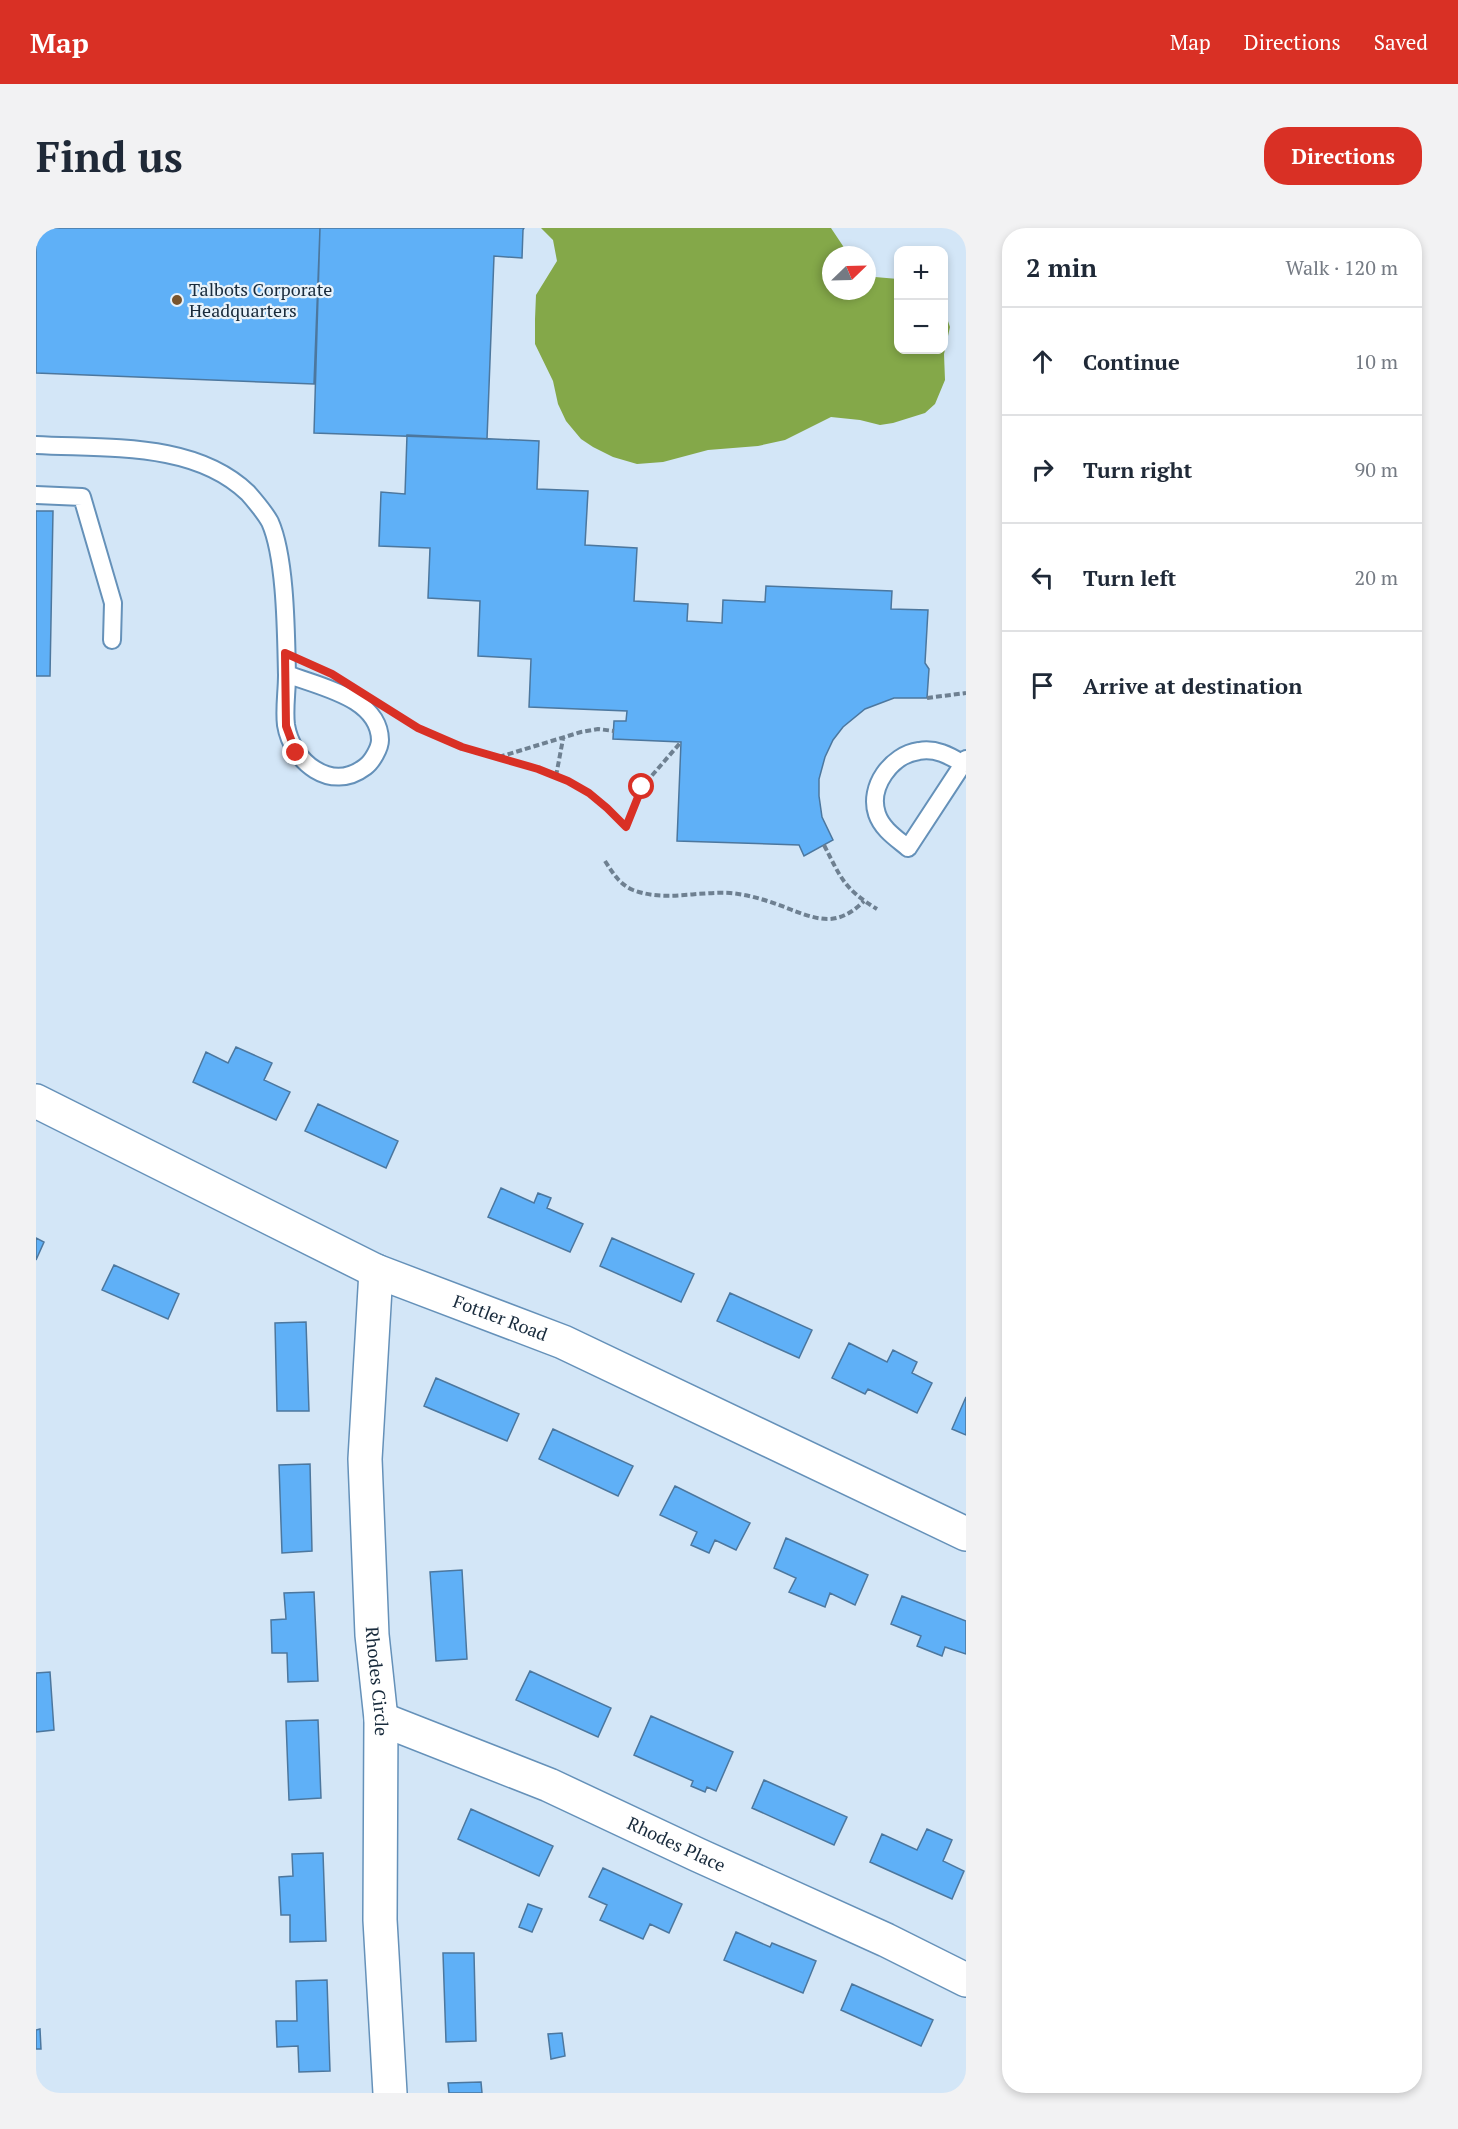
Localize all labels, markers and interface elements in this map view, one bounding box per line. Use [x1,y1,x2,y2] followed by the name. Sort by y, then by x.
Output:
[30,24,89,61] text: Map
[1170,28,1211,56] text: Map
[1244,28,1341,56] text: Directions
[1374,28,1428,56] text: Saved
[1264,127,1422,185] button: Directions
[36,128,183,184] text: Find us
[822,246,876,300] north arrow
[894,246,948,354] map controls
[894,246,948,300] button: +
[1026,250,1097,284] text: 2 min
[1286,254,1398,281] text: Walk · 120 m
[189,277,332,322] place label: Talbots Corporate Headquarters
[170,293,184,307] marker: Talbots Corporate Headquarters
[894,300,948,354] button: −
[1026,345,1059,378] icon: ahead
[1083,347,1180,376] text: Continue
[1355,348,1398,375] text: 10 m
[1026,453,1059,486] icon: right
[1083,455,1192,484] text: Turn right
[1355,456,1398,483] text: 90 m
[1026,561,1059,594] icon: left
[1083,563,1176,592] text: Turn left
[1355,564,1398,591] text: 20 m
[1026,669,1059,702] icon: arrive
[1083,671,1302,700] text: Arrive at destination
[282,739,308,765] route end
[628,773,654,799] route start
[450,1288,551,1346] street label: Fottler Road
[361,1626,394,1736] street label: Rhodes Circle
[624,1811,730,1877] street label: Rhodes Place

